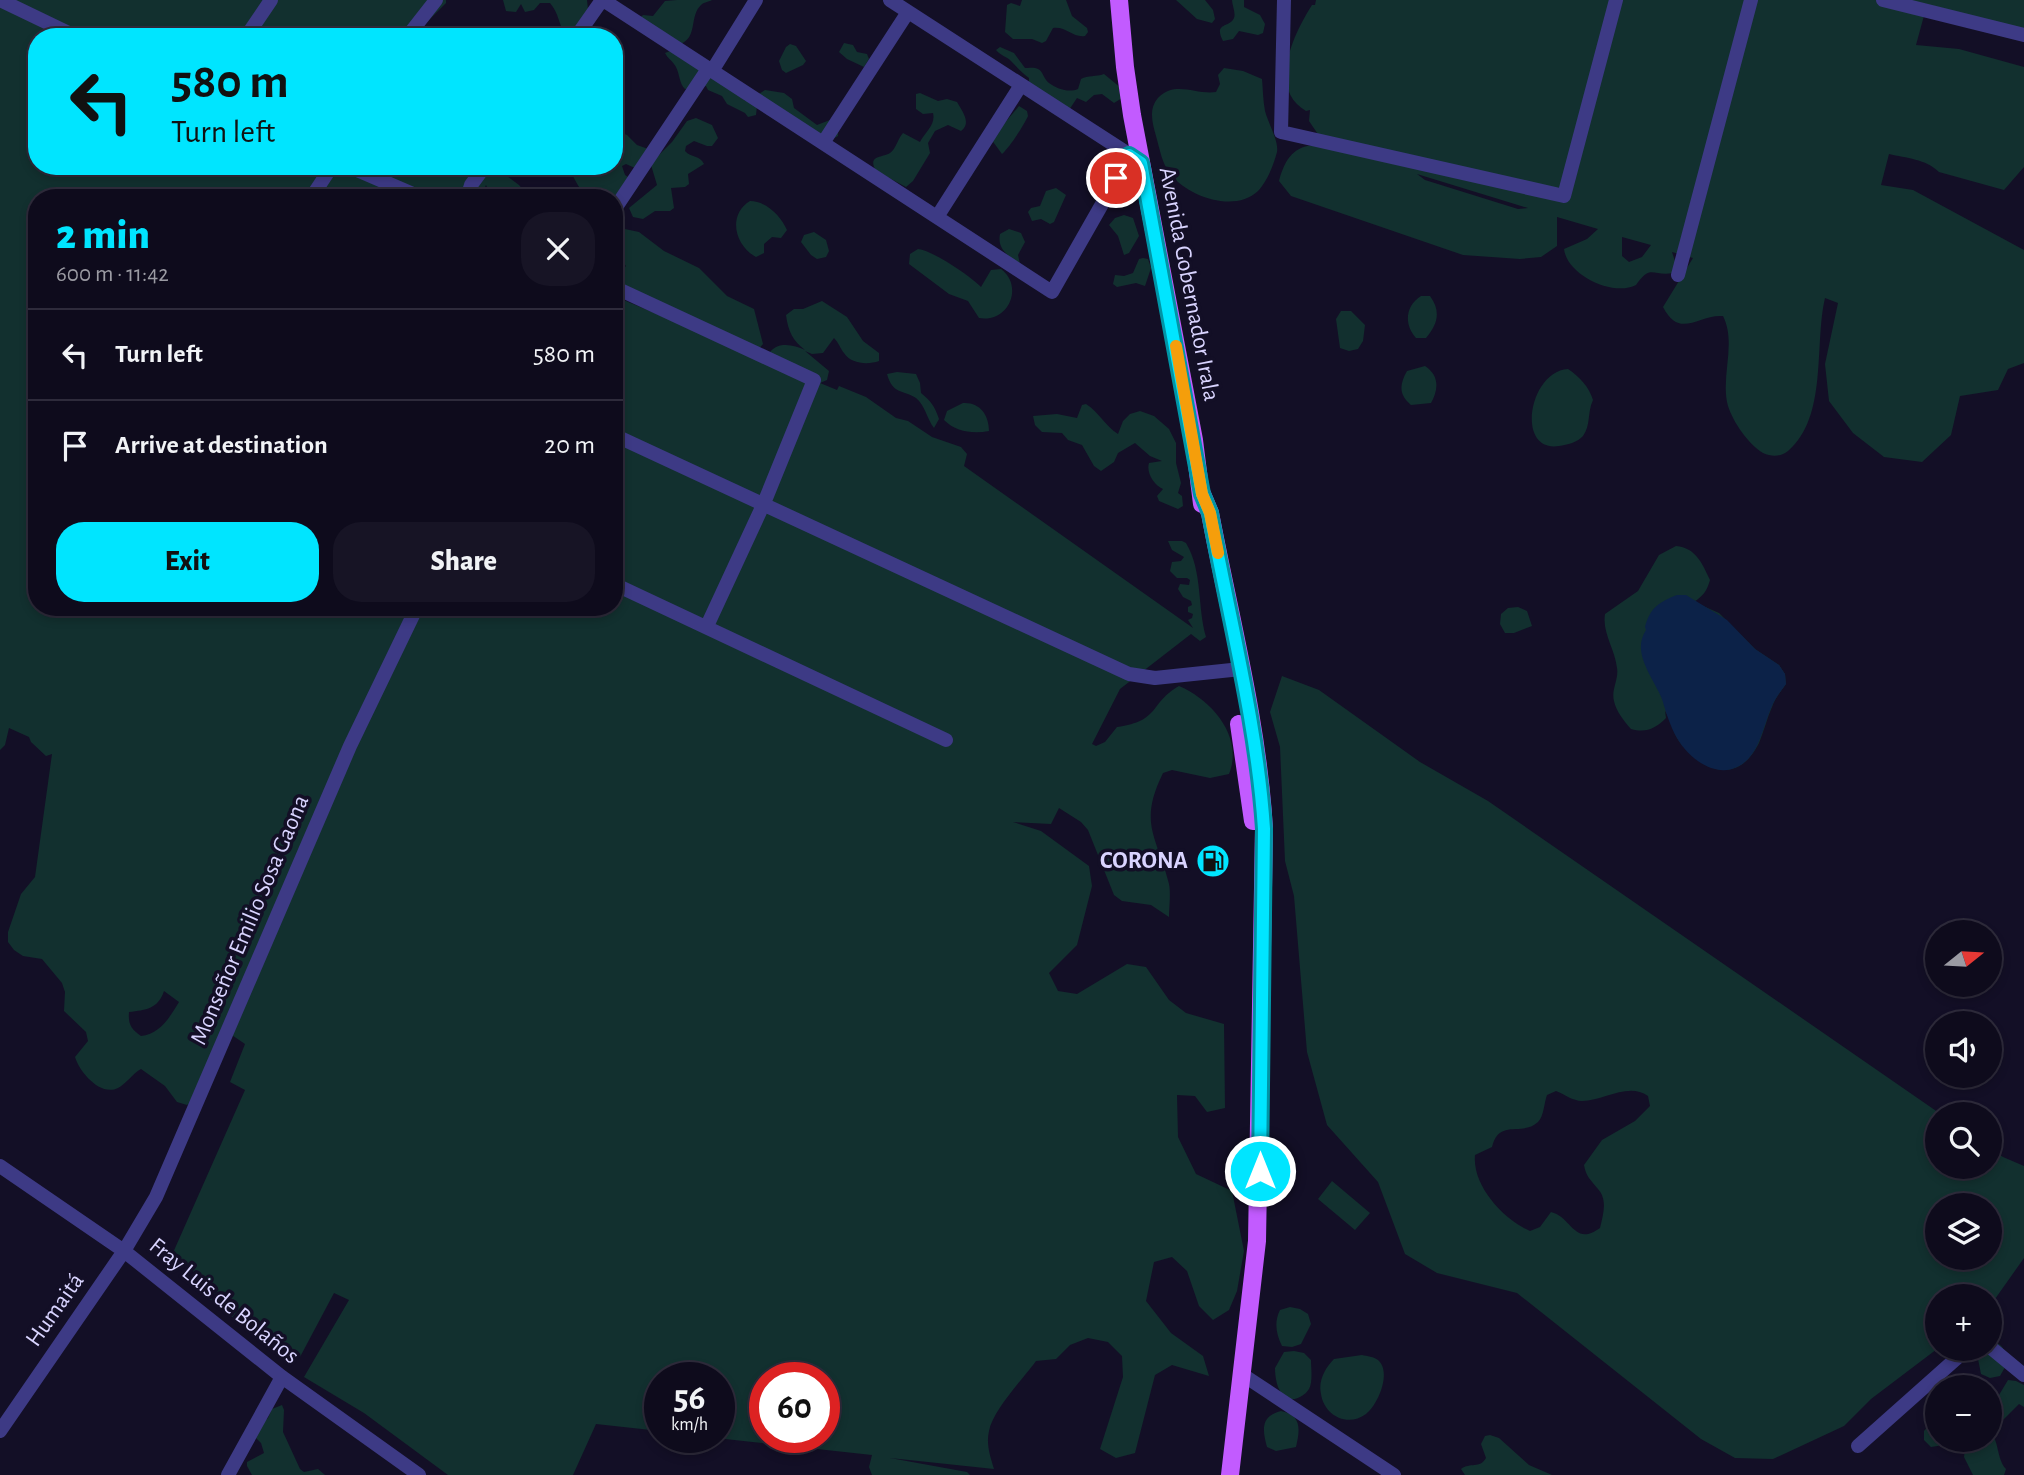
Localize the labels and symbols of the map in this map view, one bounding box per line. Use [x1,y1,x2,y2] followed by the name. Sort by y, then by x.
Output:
[1086,148,1146,208] pin
[1155,165,1223,403] street label: Avenida Gobernador Irala
[186,792,314,1048] street label: Monseñor Emilio Sosa Gaona
[1194,842,1232,880] fuel station icon: CORONA
[1100,849,1189,873] place label: CORONA
[1925,920,2002,998] north arrow
[1223,1134,1297,1208] position arrow
[145,1234,303,1368] street label: Fray Luis de Bolaños
[21,1269,89,1351] street label: Humaitá
[749,1362,840,1453] speed limit sign: 60

